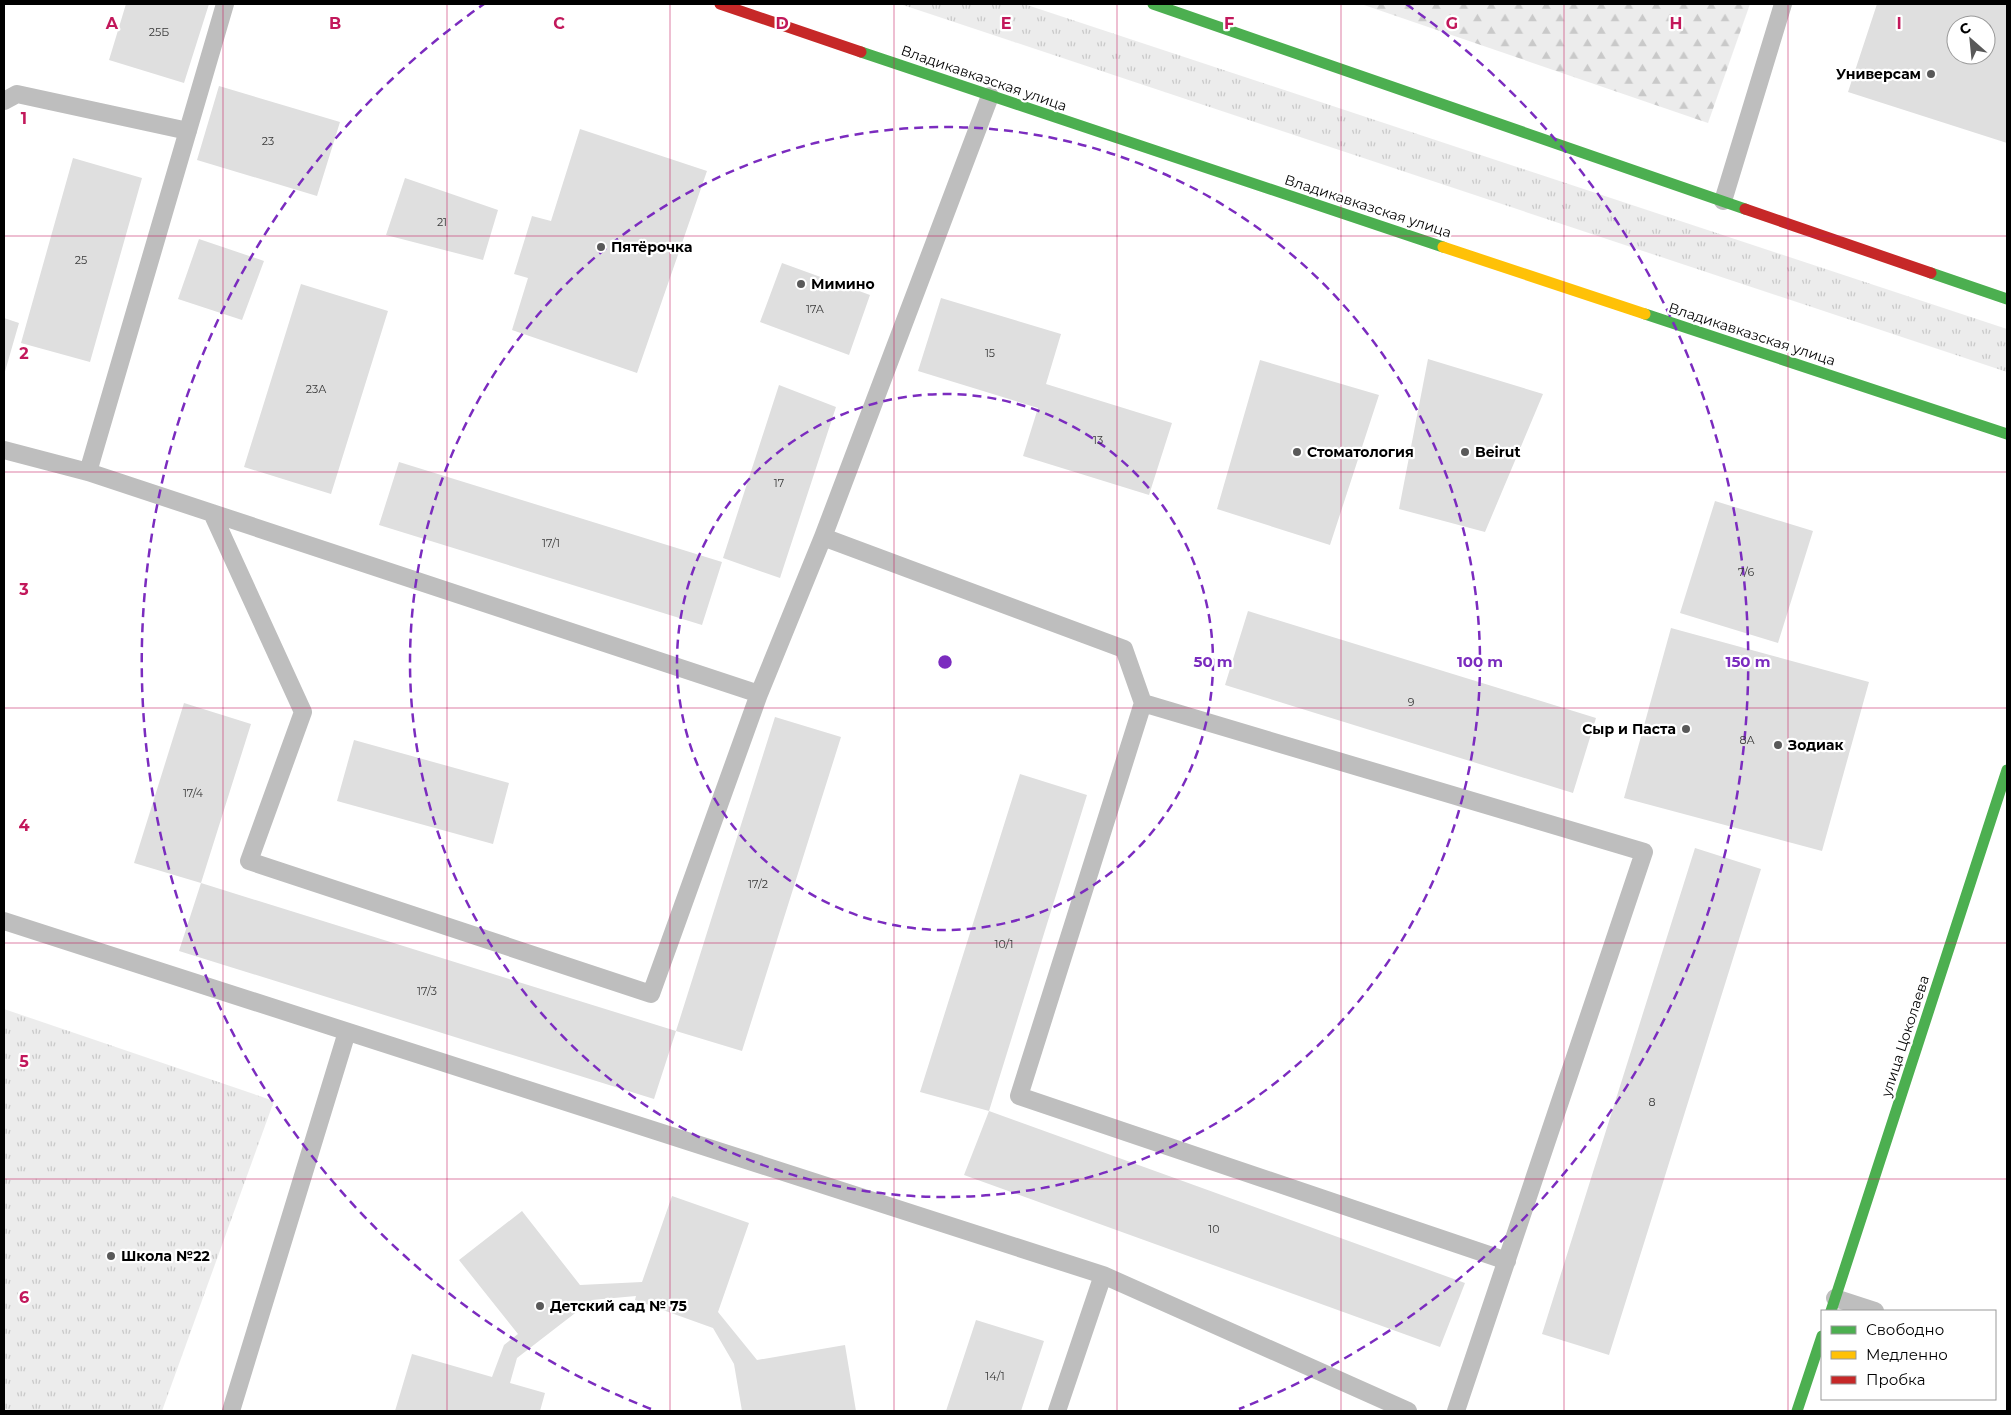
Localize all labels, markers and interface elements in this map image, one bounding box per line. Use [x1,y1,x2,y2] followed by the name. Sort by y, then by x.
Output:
[105,14,119,33] text: A
[329,14,341,33] text: B
[553,14,565,33] text: C
[775,14,789,33] text: D
[1001,14,1011,33] text: E
[1224,14,1234,33] text: F
[1446,14,1458,33] text: G
[1670,14,1682,33] text: H
[1896,14,1902,33] text: I
[1946,15,1996,65] north arrow
[1956,18,1974,39] text: С
[149,25,169,39] house number: 25Б
[899,41,1069,115] street label: Владикавказская улица
[1836,65,1921,83] place label: Универсам
[1925,68,1937,80] marker: Универсам
[21,109,27,128] text: 1
[262,134,274,148] house number: 23
[1282,170,1454,242] street label: Владикавказская улица
[437,215,447,229] house number: 21
[611,238,692,256] place label: Пятёрочка
[595,241,607,253] marker: Пятёрочка
[75,253,87,267] house number: 25
[811,275,875,293] place label: Мимино
[795,278,807,290] marker: Мимино
[1666,298,1838,370] street label: Владикавказская улица
[806,302,825,316] house number: 17А
[19,344,29,363] text: 2
[985,346,995,360] house number: 15
[306,382,327,396] house number: 23А
[1093,433,1103,447] house number: 13
[1307,443,1414,461] place label: Стоматология
[1475,443,1521,461] place label: Beirut
[1291,446,1303,458] marker: Стоматология
[1459,446,1471,458] marker: Beirut
[774,476,784,490] house number: 17
[542,536,560,550] house number: 17/1
[1738,565,1754,579] house number: 7/6
[18,580,29,599] text: 3
[1193,652,1233,671] text: 50 m
[1457,652,1503,671] text: 100 m
[1726,652,1770,671] text: 150 m
[936,653,954,671] centre of rings
[1408,695,1415,709] house number: 9
[1582,720,1676,738] place label: Сыр и Паста
[1680,723,1692,735] marker: Сыр и Паста
[1739,733,1755,747] house number: 8А
[1787,736,1843,754] place label: Зодиак
[1772,739,1784,751] marker: Зодиак
[183,786,204,800] house number: 17/4
[18,816,30,835] text: 4
[748,877,768,891] house number: 17/2
[994,937,1014,951] house number: 10/1
[1877,973,1933,1100] street label: улица Цоколаева
[417,984,437,998] house number: 17/3
[19,1052,29,1071] text: 5
[1648,1095,1656,1109] house number: 8
[1208,1222,1220,1236] house number: 10
[121,1247,210,1265] place label: Школа №22
[105,1250,117,1262] marker: Школа №22
[19,1288,29,1307] text: 6
[550,1297,687,1315] place label: Детский сад № 75
[534,1300,546,1312] marker: Детский сад № 75
[1821,1310,1996,1400] legend
[1866,1320,1944,1339] text: Свободно
[1866,1345,1948,1364] text: Медленно
[985,1369,1005,1383] house number: 14/1
[1866,1370,1925,1389] text: Пробка

